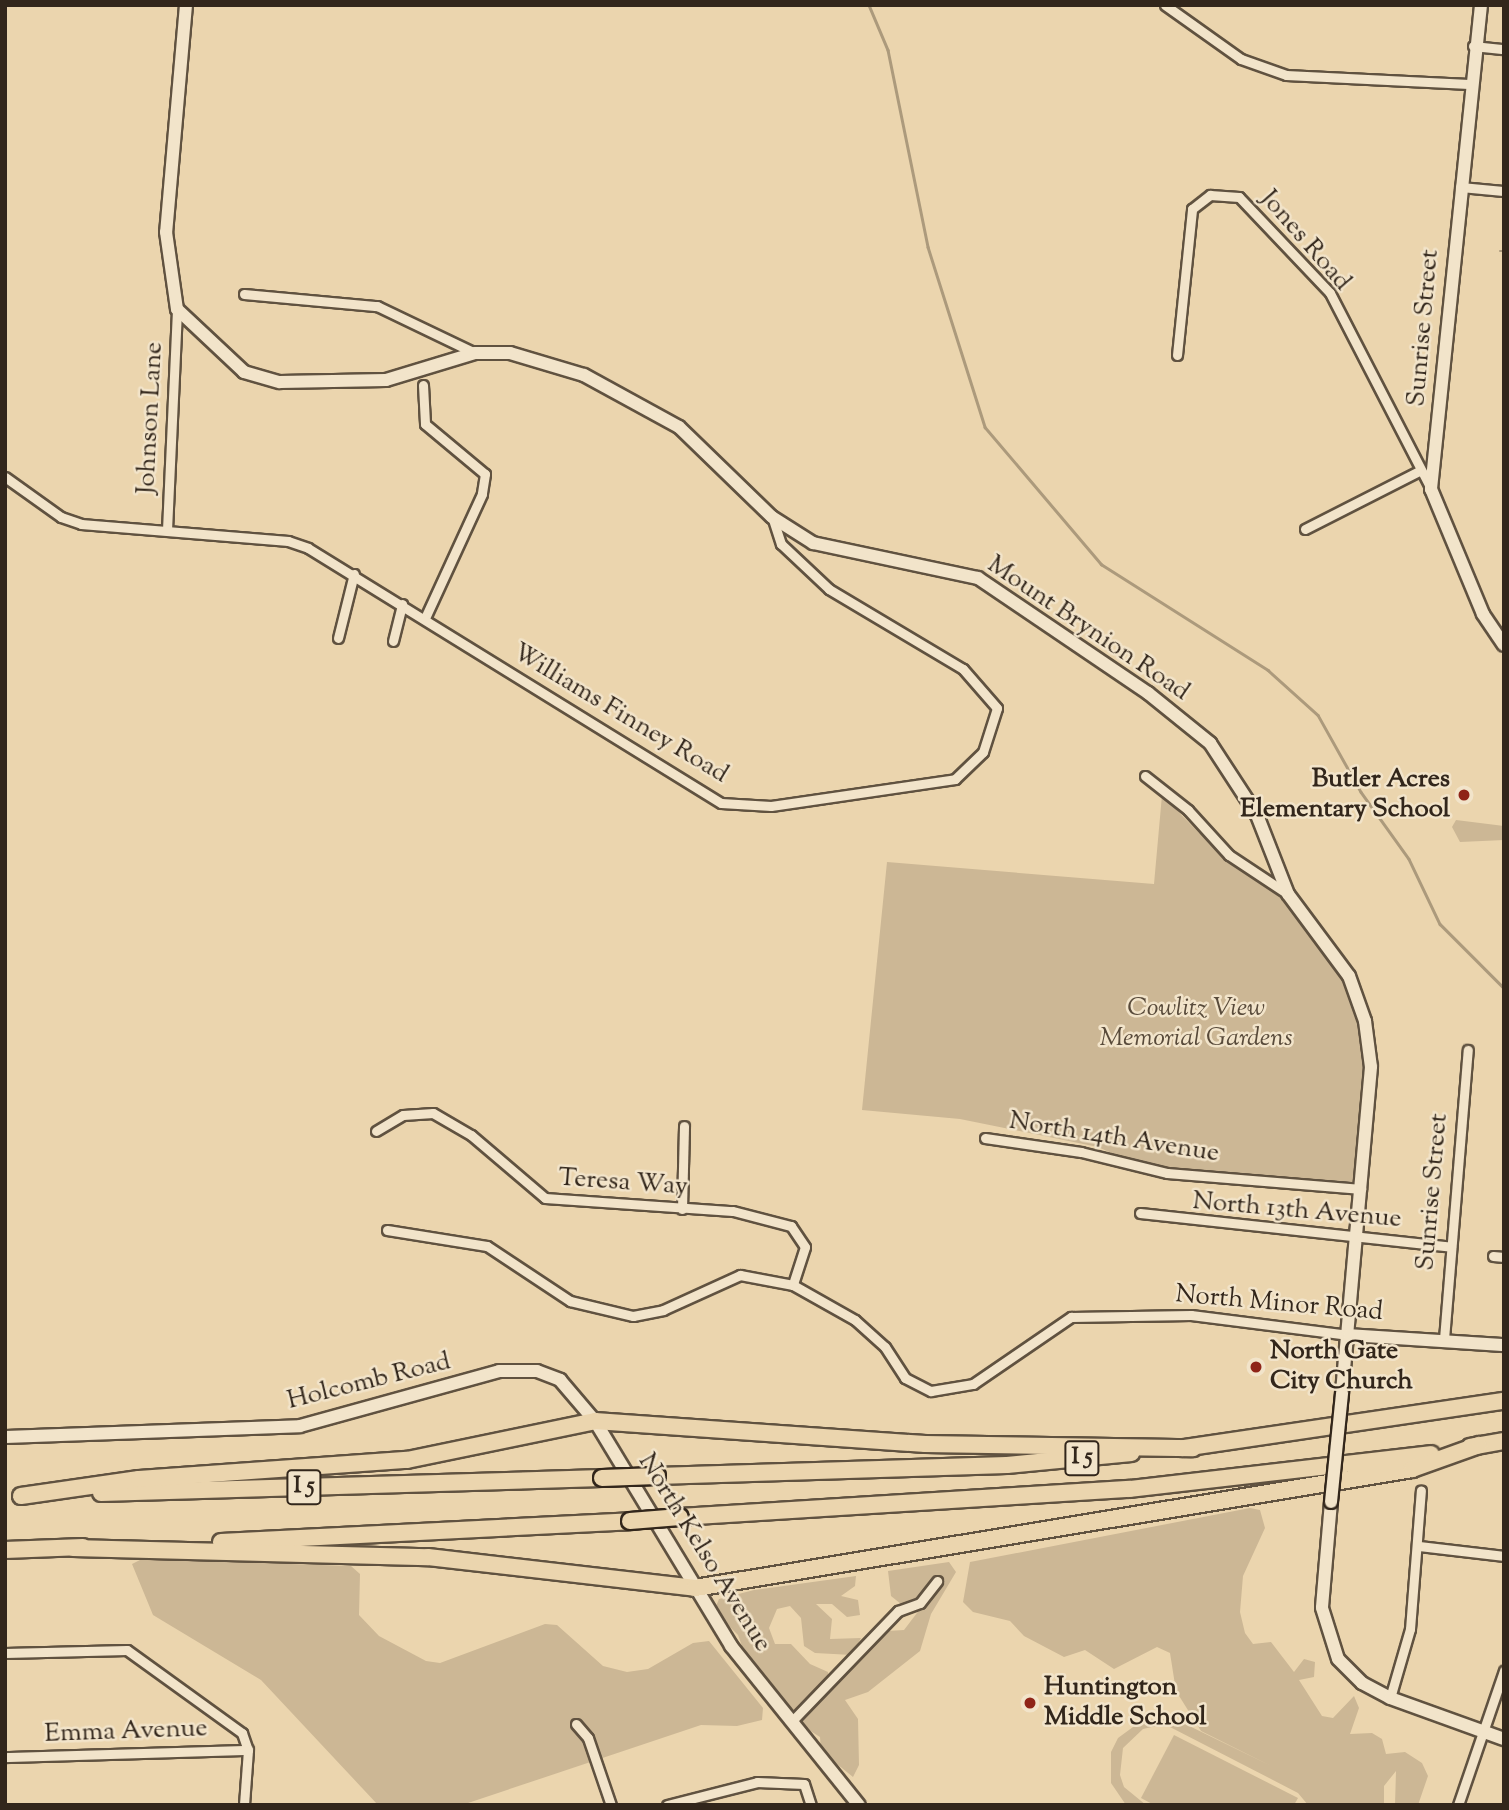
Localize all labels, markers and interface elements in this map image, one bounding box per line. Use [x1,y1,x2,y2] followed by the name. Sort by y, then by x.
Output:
[1253,184,1357,298] street label: Jones Road
[1402,248,1446,408] street label: Sunrise Street
[131,341,171,495] street label: Johnson Lane
[981,550,1195,708] street label: Mount Brynion Road
[506,637,734,791] street label: Williams Finney Road
[1240,764,1450,826] place label: Butler Acres Elementary School
[1456,787,1472,803] marker: Butler Acres Elementary School
[1099,993,1293,1054] park label: Cowlitz View Memorial Gardens
[1007,1106,1221,1170] street label: North 14th Avenue
[1411,1112,1455,1272] street label: Sunrise Street
[557,1163,689,1203] street label: Teresa Way
[1191,1186,1403,1236] street label: North 13th Avenue
[1174,1279,1384,1329] street label: North Minor Road
[1270,1336,1413,1398] place label: North Gate City Church
[284,1347,454,1417] street label: Holcomb Road
[1248,1359,1264,1375] marker: North Gate City Church
[1063,1438,1101,1478] road number: I 5
[630,1448,778,1658] street label: North Kelso Avenue
[285,1466,323,1507] road number: I 5
[1044,1672,1207,1734] place label: Huntington Middle School
[1022,1695,1038,1711] marker: Huntington Middle School
[44,1714,208,1750] street label: Emma Avenue

